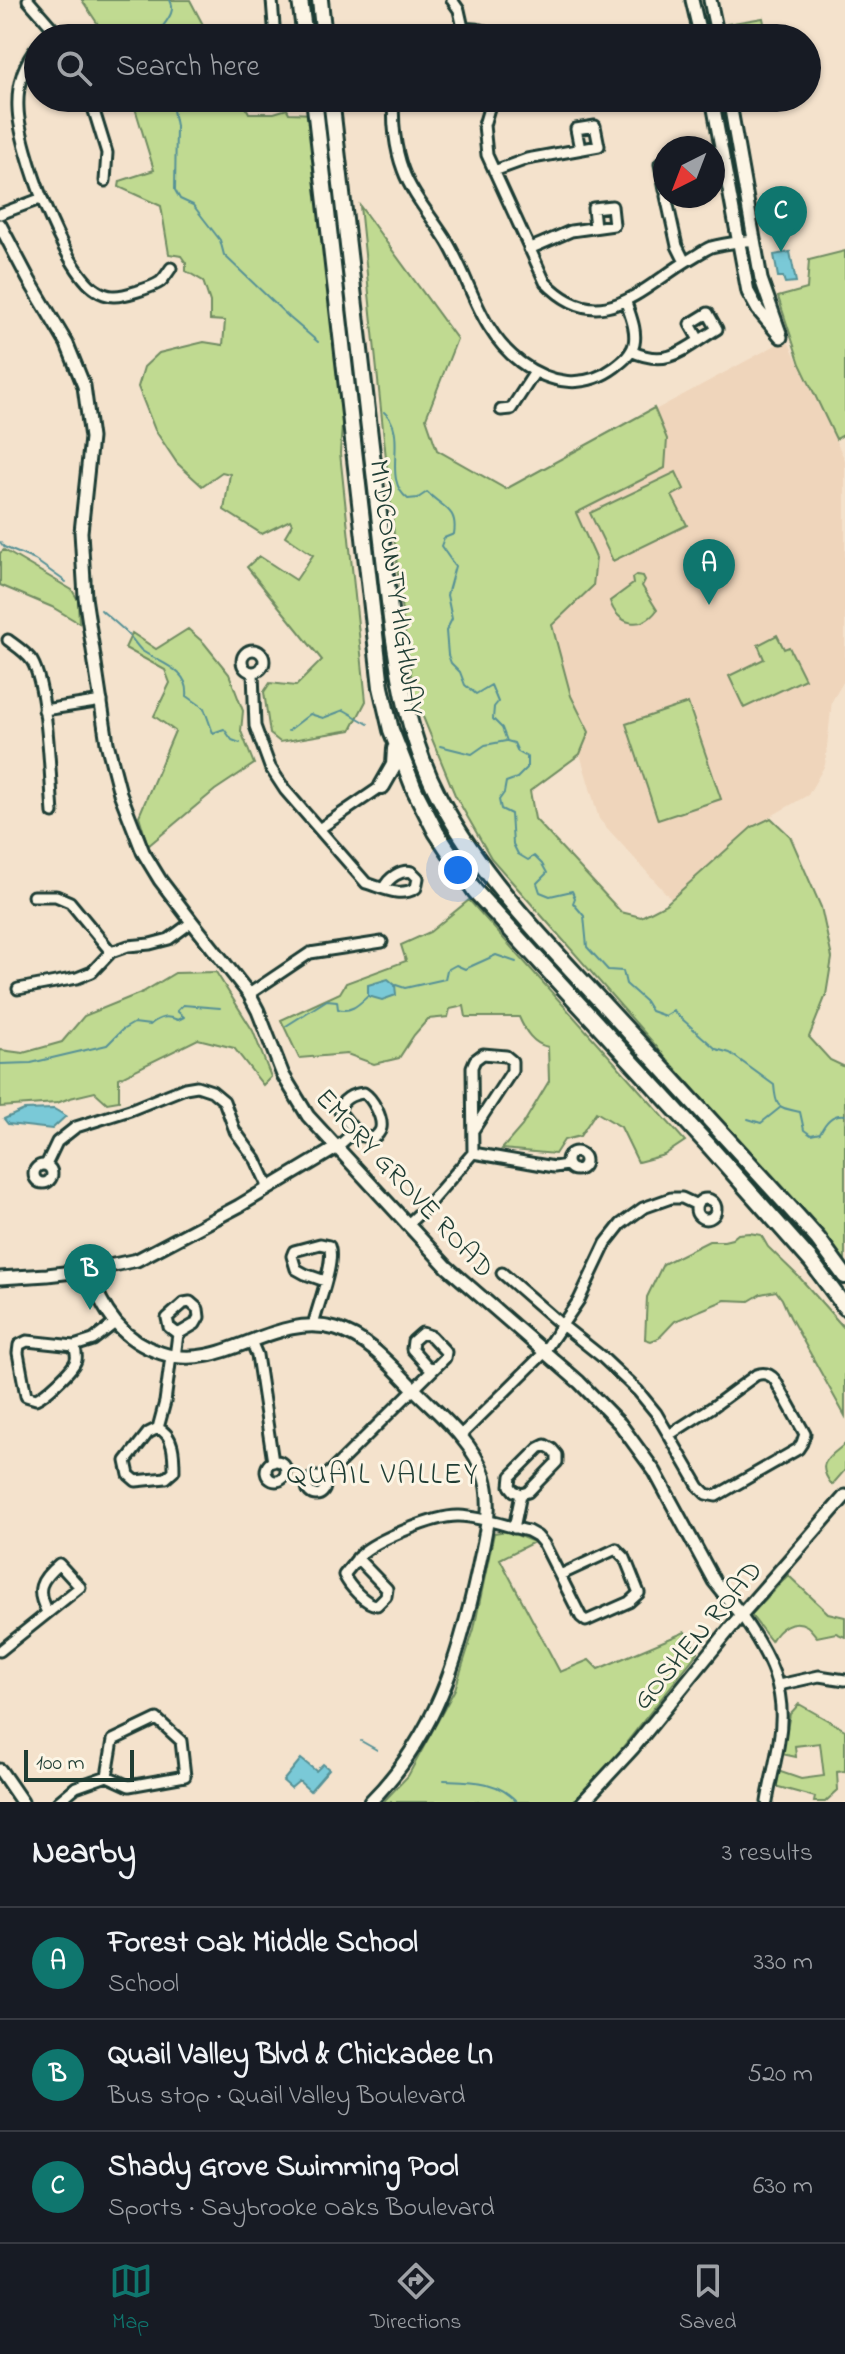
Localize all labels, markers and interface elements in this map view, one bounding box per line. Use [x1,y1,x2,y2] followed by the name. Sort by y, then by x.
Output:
[24,24,821,112] search box
[52,46,96,90] icon: search
[116,46,260,90] text: Search here
[653,136,725,208] north arrow
[755,186,807,252] pin: C
[356,457,433,718] street label: MIDCOUNTY HIGHWAY
[683,539,735,605] pin: A
[438,850,478,890] your location
[304,1080,503,1289] street label: EMORY GROVE ROAD
[64,1244,116,1310] pin: B
[286,1454,480,1498] district label: QUAIL VALLEY
[624,1553,774,1720] street label: GOSHEN ROAD
[24,1746,134,1782] scale bar
[36,1748,85,1780] text: 100 m
[32,1829,136,1879] text: Nearby
[722,1835,813,1873] text: 3 results
[108,1922,418,1966] text: Forest Oak Middle School
[50,1944,66,1982] text: A
[754,1944,813,1982] text: 330 m
[108,1966,179,2004] text: School
[108,2034,493,2078] text: Quail Valley Blvd & Chickadee Ln
[49,2056,67,2094] text: B
[747,2056,813,2094] text: 520 m
[108,2078,465,2116] text: Bus stop · Quail Valley Boulevard
[108,2146,459,2190] text: Shady Grove Swimming Pool
[51,2168,65,2206] text: C
[753,2168,813,2206] text: 630 m
[108,2190,495,2228] text: Sports · Saybrooke Oaks Boulevard
[109,2259,153,2339] tab: Map
[370,2259,462,2339] tab: Directions
[679,2259,736,2339] tab: Saved

